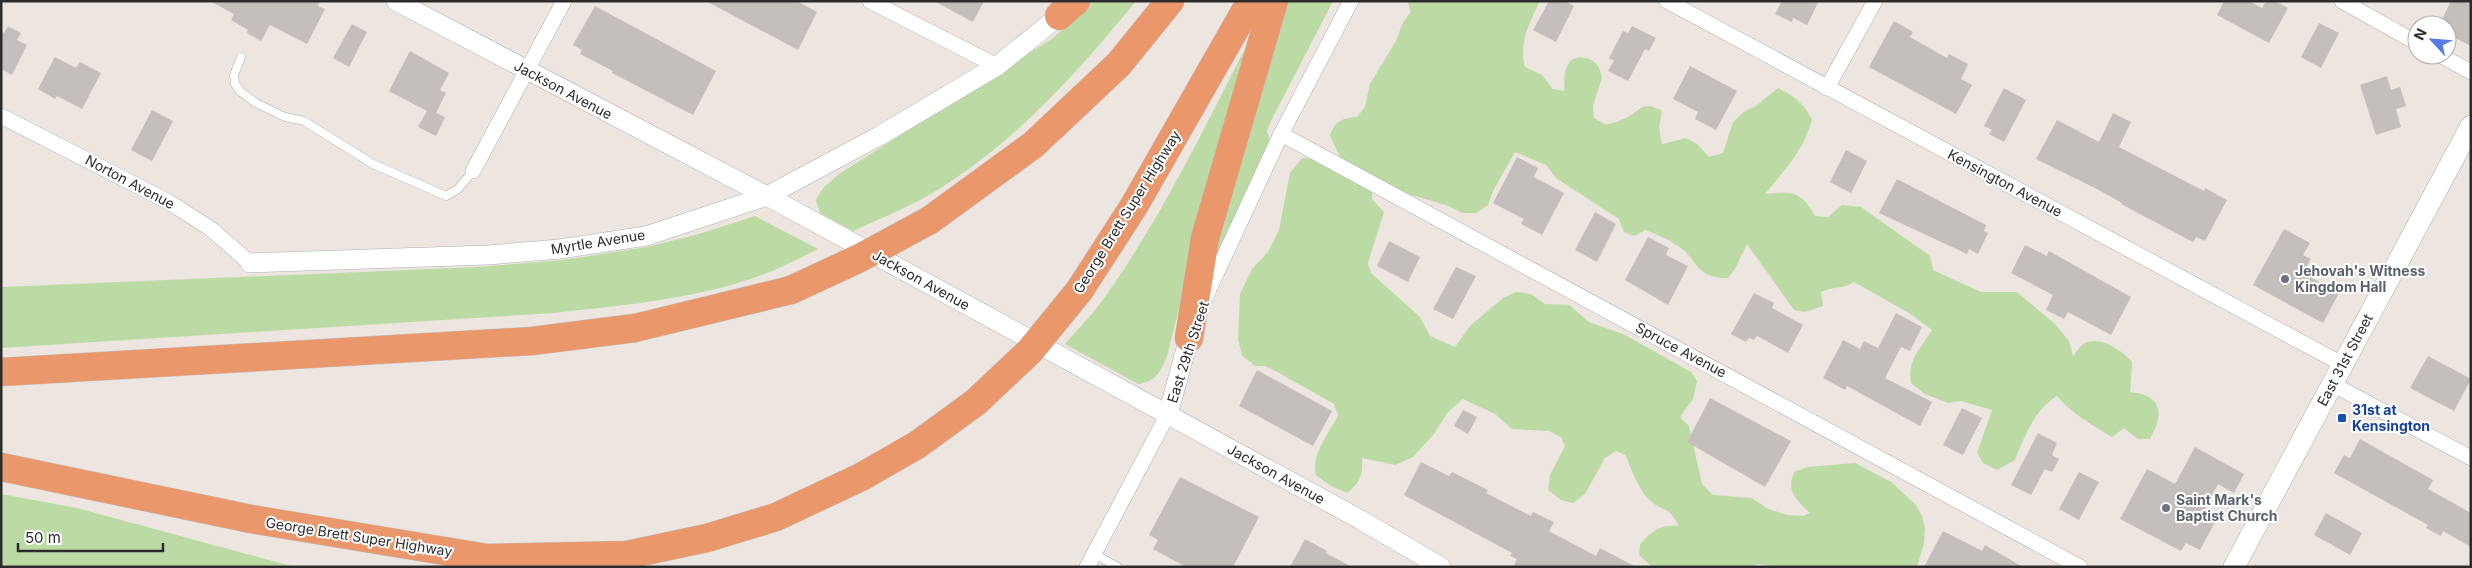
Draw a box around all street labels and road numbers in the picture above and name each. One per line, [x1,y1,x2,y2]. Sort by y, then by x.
street label: Jackson Avenue [511,57,615,123]
street label: George Brett Super Highway [1069,127,1184,296]
street label: Kensington Avenue [1945,145,2065,220]
street label: Norton Avenue [83,151,178,212]
street label: Myrtle Avenue [550,226,646,257]
street label: Jackson Avenue [870,246,973,313]
street label: East 29th Street [1163,298,1212,405]
street label: East 31st Street [2313,310,2376,409]
street label: Spruce Avenue [1633,318,1730,381]
street label: Jackson Avenue [1225,440,1328,507]
street label: George Brett Super Highway [265,513,454,560]

